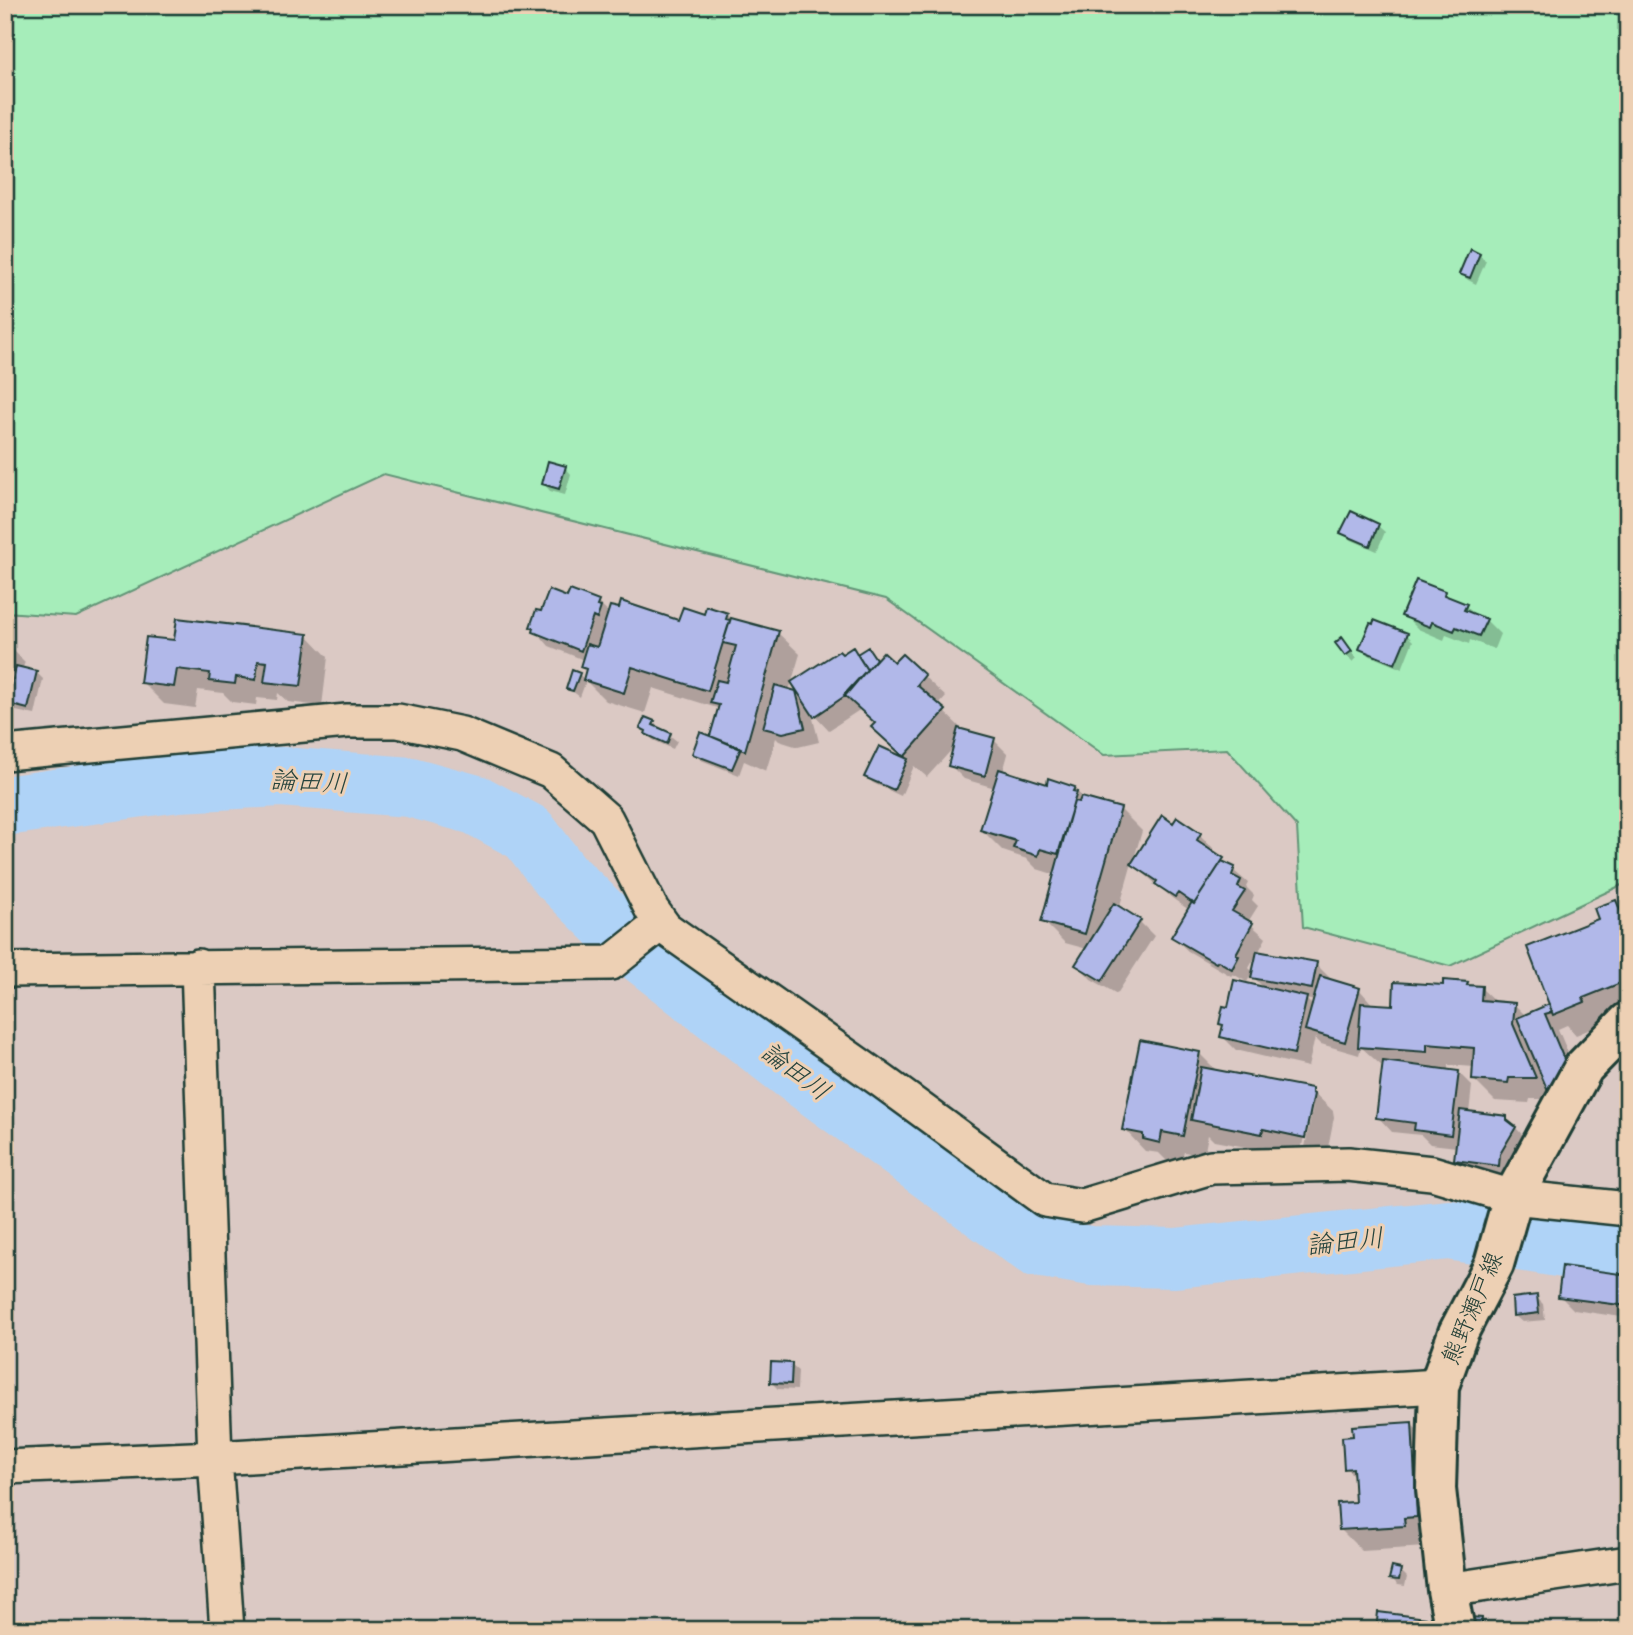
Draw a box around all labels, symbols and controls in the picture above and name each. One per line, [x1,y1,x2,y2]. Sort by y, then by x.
water label: 論田川 [269,758,349,801]
water label: 論田川 [754,1031,840,1109]
water label: 論田川 [1304,1216,1386,1263]
street label: 熊野瀬戸線 [1430,1245,1510,1369]

